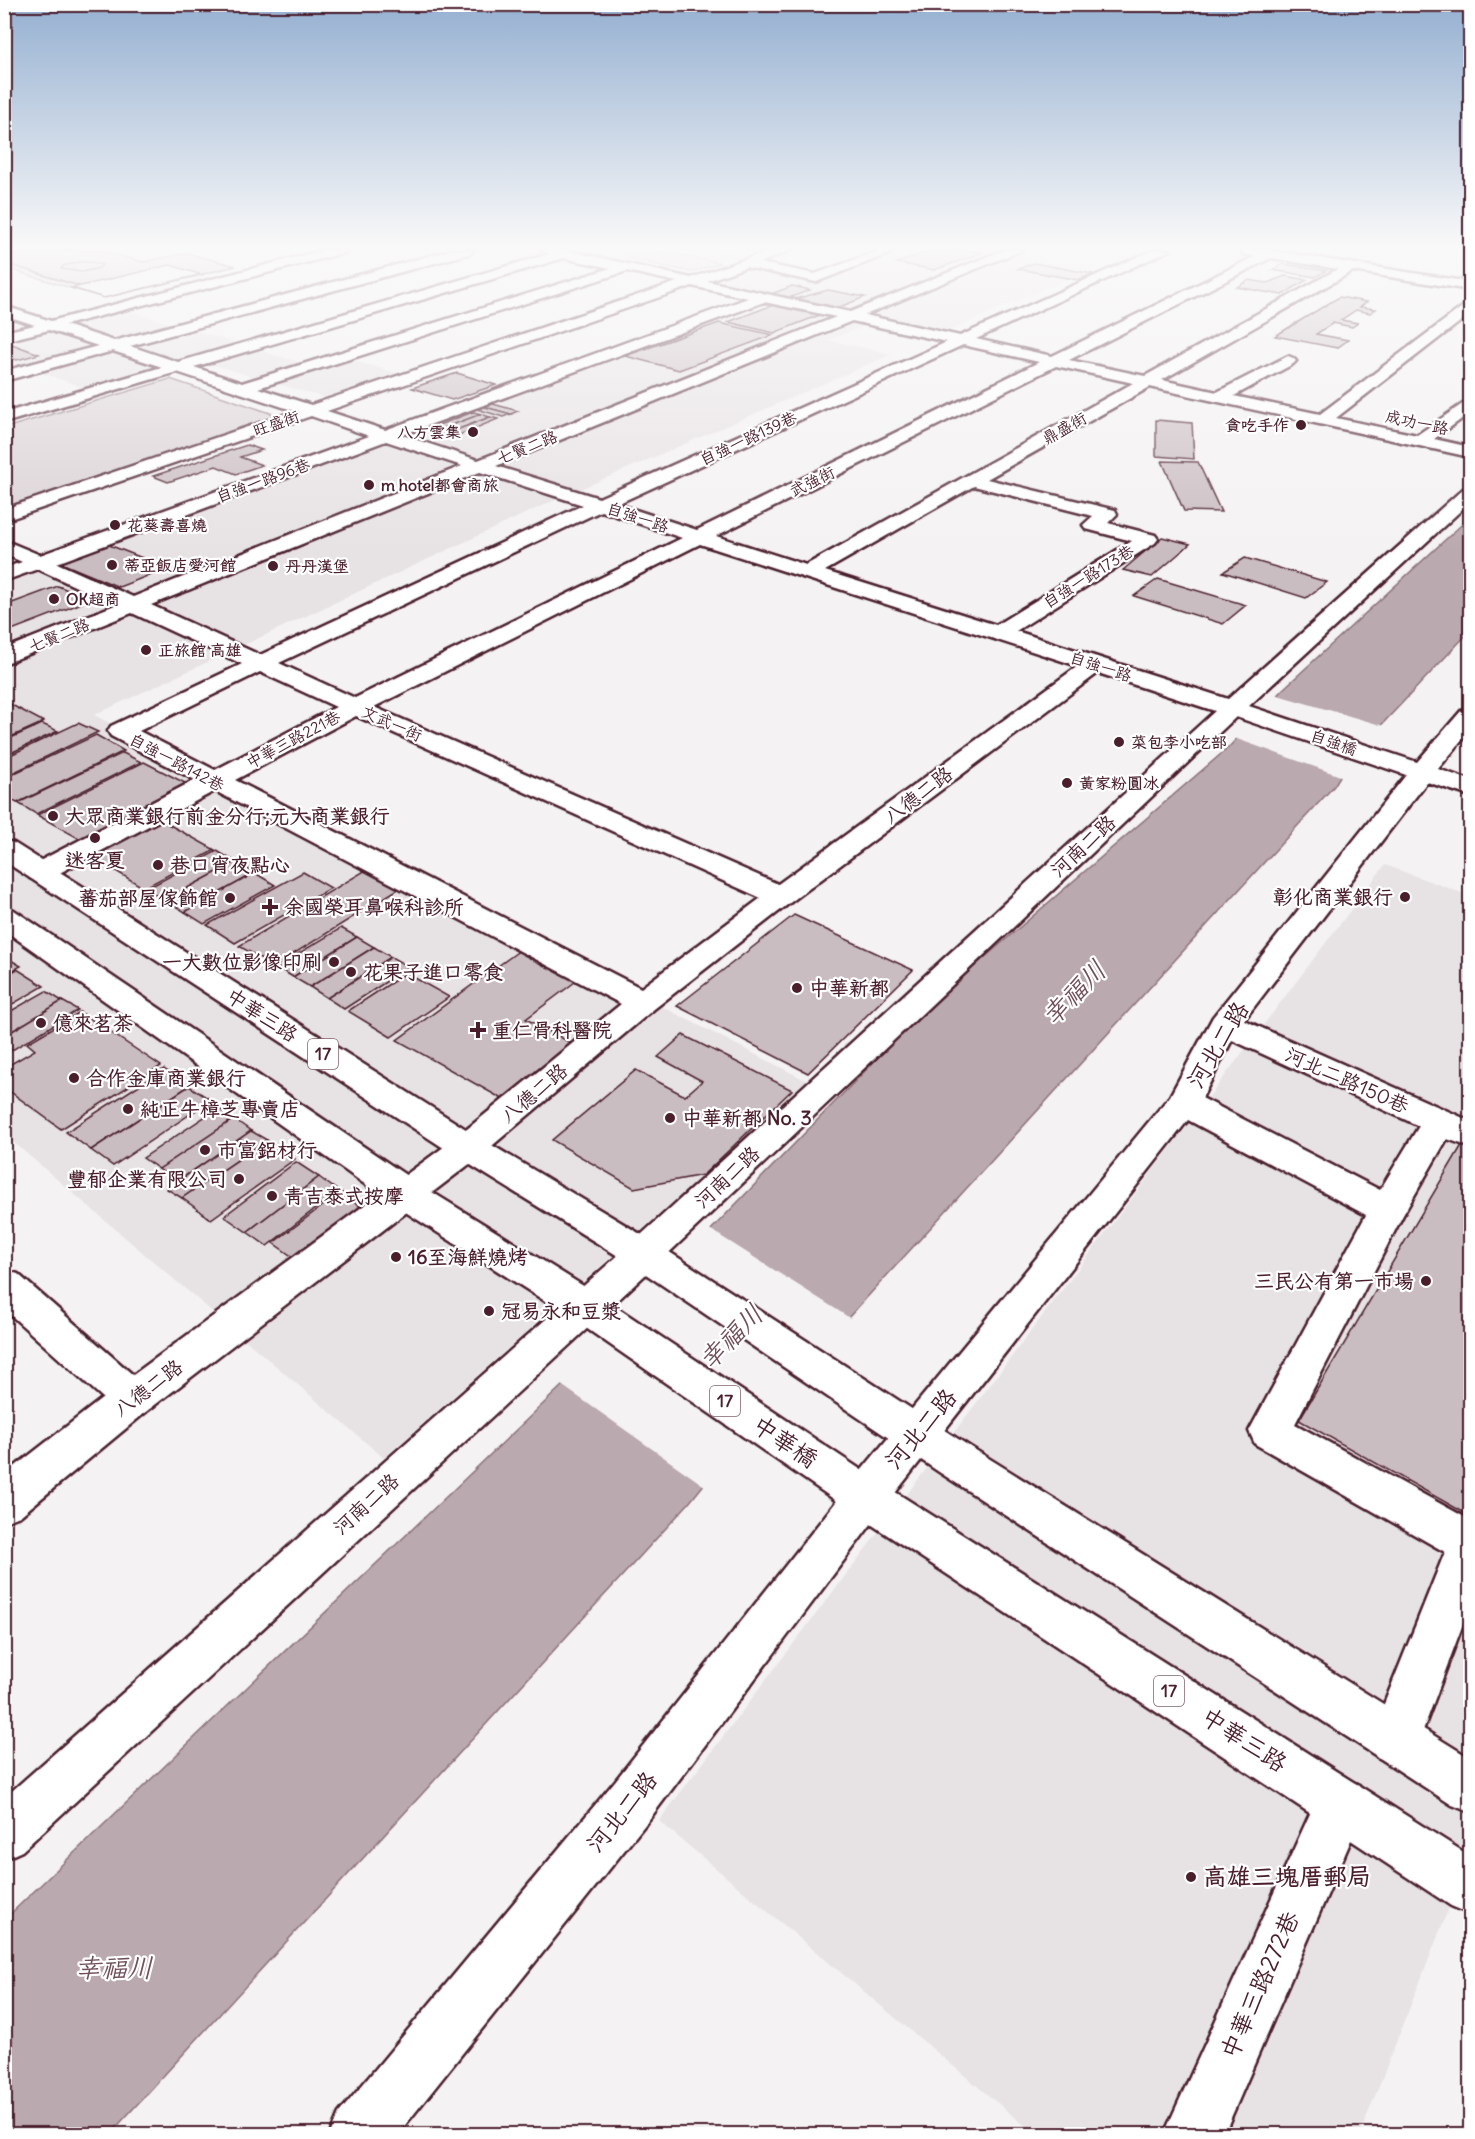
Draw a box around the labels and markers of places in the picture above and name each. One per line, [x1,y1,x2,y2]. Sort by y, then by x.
place label: 貪吃手作 [1225,415,1289,435]
marker: 貪吃手作 [1294,418,1308,432]
place label: 八方雲集 [397,422,461,442]
marker: 八方雲集 [466,425,480,439]
place label: m hotel都會商旅 [381,475,499,495]
marker: m hotel都會商旅 [362,478,376,492]
place label: 花葵壽喜燒 [127,515,207,535]
marker: 花葵壽喜燒 [108,518,122,532]
place label: 蒂亞飯店愛河館 [124,555,236,575]
place label: 丹丹漢堡 [285,556,349,576]
marker: 蒂亞飯店愛河館 [105,558,119,572]
marker: 丹丹漢堡 [266,559,280,573]
place label: OK超商 [66,589,120,609]
marker: OK超商 [47,592,61,606]
place label: 正旅館 高雄 [158,640,242,660]
marker: 正旅館 高雄 [139,643,153,657]
place label: 菜包李小吃部 [1131,732,1227,752]
marker: 菜包李小吃部 [1112,735,1126,749]
place label: 黃家粉圓冰 [1079,773,1159,793]
marker: 黃家粉圓冰 [1060,776,1074,790]
place label: 大眾商業銀行前金分行;元大商業銀行 [65,803,390,828]
marker: 大眾商業銀行前金分行;元大商業銀行 [46,809,60,823]
marker: 迷客夏 [88,831,102,845]
place label: 迷客夏 [65,847,125,872]
place label: 巷口宵夜點心 [170,852,290,877]
marker: 巷口宵夜點心 [151,858,165,872]
place label: 彰化商業銀行 [1273,884,1393,909]
place label: 蕃茄部屋傢飾館 [78,885,218,910]
marker: 彰化商業銀行 [1398,890,1412,904]
marker: 蕃茄部屋傢飾館 [223,891,237,905]
place label: 余國榮耳鼻喉科診所 [284,894,464,919]
marker: 余國榮耳鼻喉科診所 [261,898,279,916]
place label: 一大數位影像印刷 [162,949,322,974]
marker: 一大數位影像印刷 [327,955,341,969]
place label: 花果子進口零食 [363,959,503,984]
marker: 花果子進口零食 [344,965,358,979]
place label: 中華新都 [809,975,889,1000]
marker: 中華新都 [790,981,804,995]
place label: 億來茗茶 [53,1010,133,1035]
marker: 億來茗茶 [34,1016,48,1030]
place label: 重仁骨科醫院 [492,1017,612,1042]
marker: 重仁骨科醫院 [469,1021,487,1039]
place label: 合作金庫商業銀行 [86,1065,246,1090]
marker: 合作金庫商業銀行 [67,1071,81,1085]
place label: 純正牛樟芝專賣店 [140,1096,300,1121]
marker: 純正牛樟芝專賣店 [121,1102,135,1116]
place label: 中華新都 No. 3 [682,1105,812,1130]
marker: 中華新都 No. 3 [663,1111,677,1125]
place label: 市富鋁材行 [217,1137,317,1162]
marker: 市富鋁材行 [198,1143,212,1157]
place label: 豐郁企業有限公司 [67,1166,227,1191]
marker: 豐郁企業有限公司 [232,1172,246,1186]
place label: 青吉泰式按摩 [284,1183,404,1208]
marker: 青吉泰式按摩 [265,1189,279,1203]
place label: 16至海鮮燒烤 [408,1244,527,1269]
marker: 16至海鮮燒烤 [389,1250,403,1264]
place label: 三民公有第一市場 [1254,1268,1414,1293]
marker: 三民公有第一市場 [1419,1274,1433,1288]
place label: 冠易永和豆漿 [501,1298,621,1323]
marker: 冠易永和豆漿 [482,1304,496,1318]
place label: 高雄三塊厝郵局 [1203,1861,1371,1891]
marker: 高雄三塊厝郵局 [1184,1870,1198,1884]

